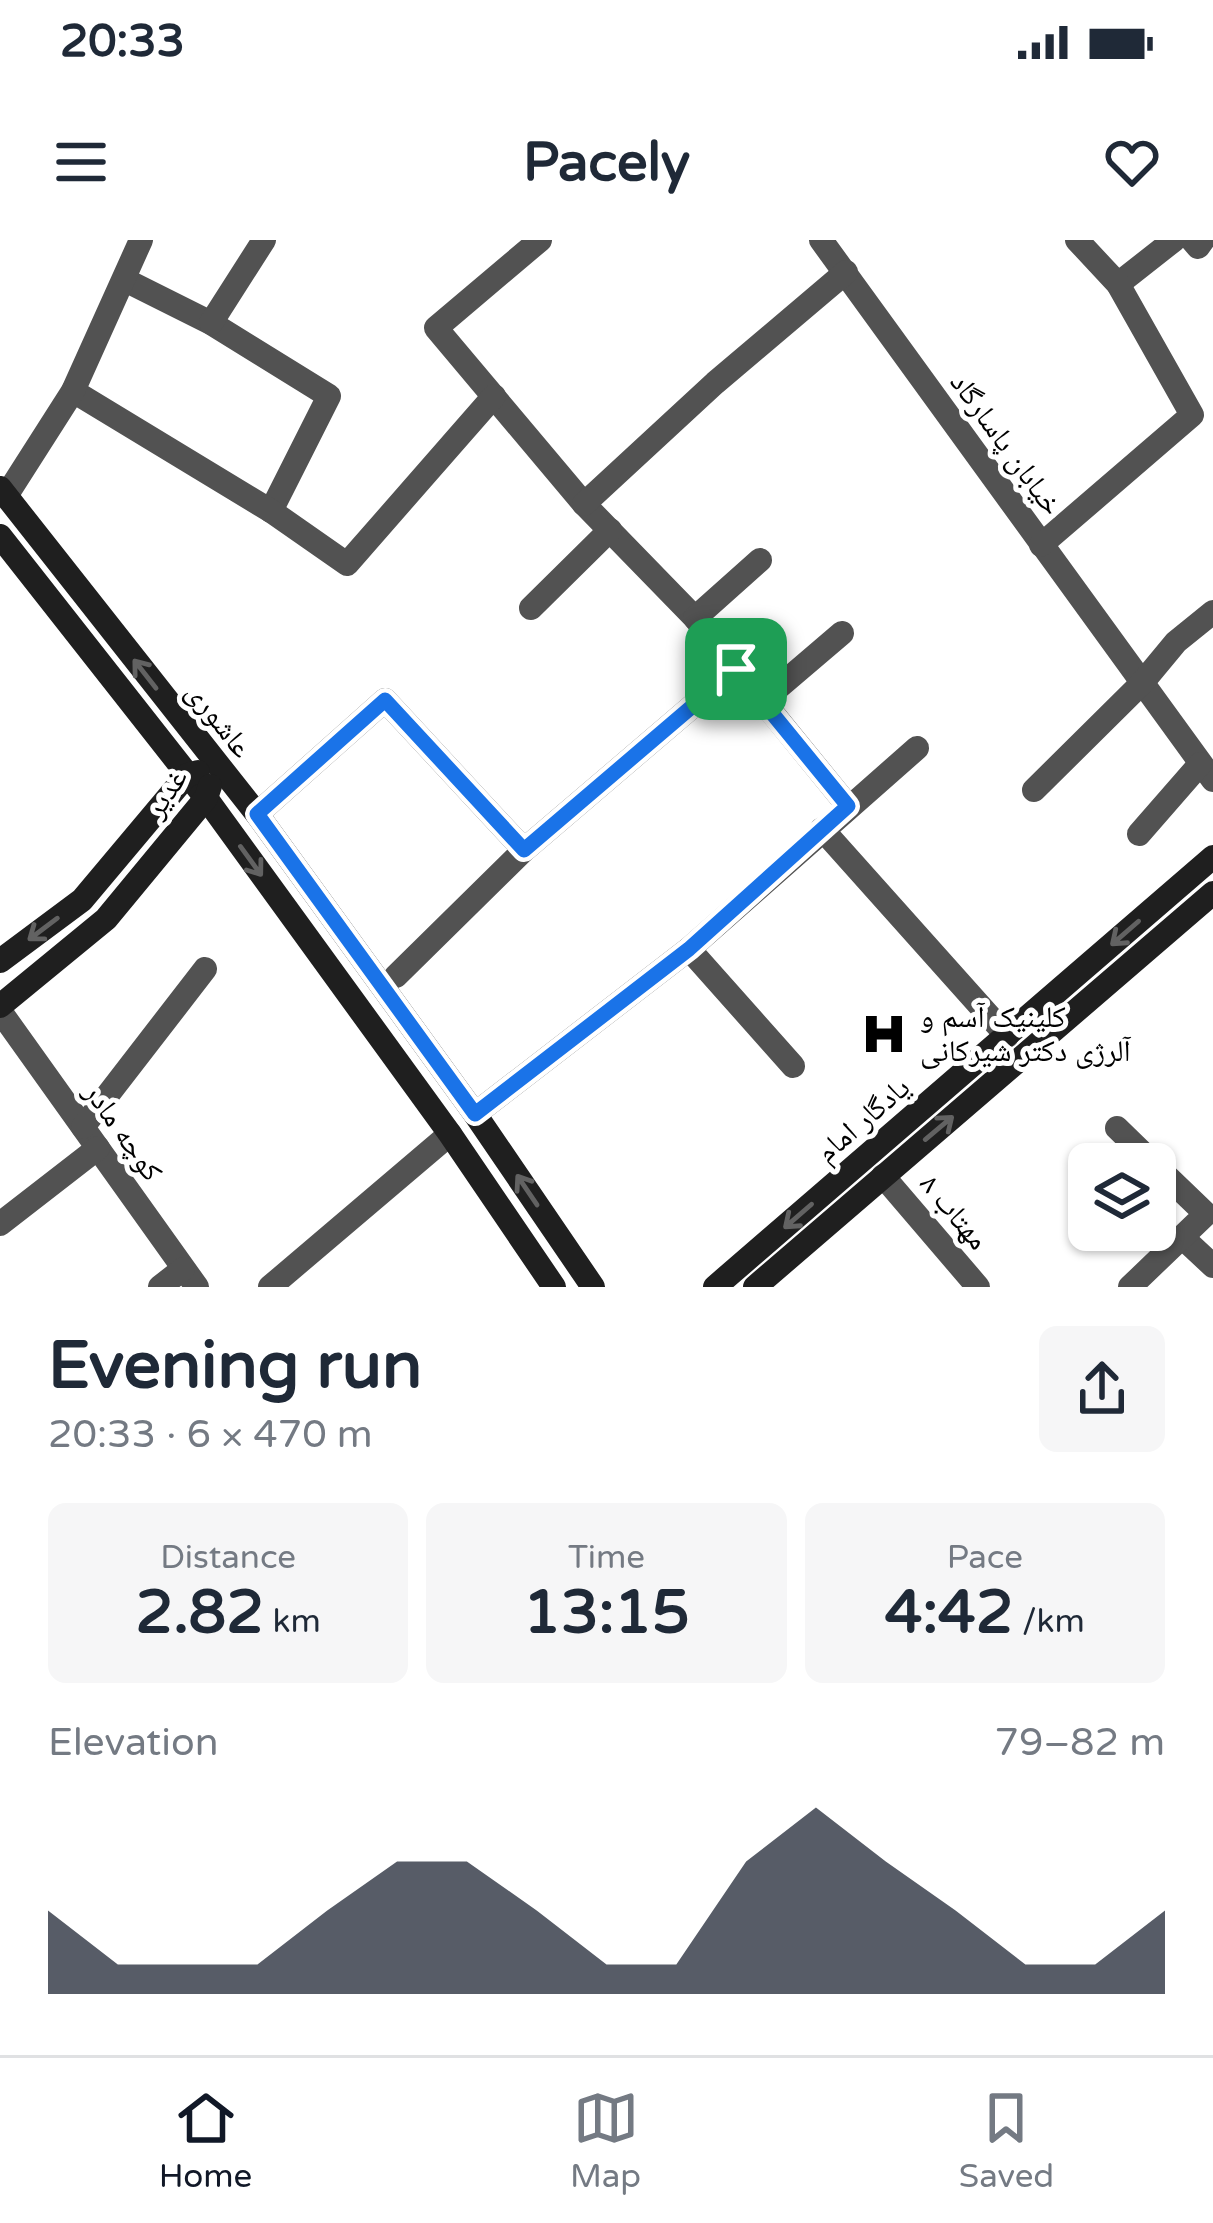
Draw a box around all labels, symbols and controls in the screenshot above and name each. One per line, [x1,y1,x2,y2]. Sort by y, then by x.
text: 20:33 [60,15,185,69]
icon: menu [48,129,114,195]
icon: heart [1099,129,1165,195]
text: Pacely [523,130,690,195]
street label: خیابان پاسارگاد [942,365,1070,523]
pin [685,618,787,720]
icon: arrive [703,636,769,702]
one-way arrow [132,659,159,691]
street label: عاشوری [178,674,260,766]
street label: غدیر [136,761,196,826]
one-way arrow [238,844,264,877]
one-way arrow [27,916,60,941]
one-way arrow [1110,919,1141,947]
place label: کلینیک آسم و آلرژی دکتر شیرکانی [920,999,1132,1070]
hospital icon: کلینیک آسم و آلرژی دکتر شیرکانی [859,1009,909,1059]
street label: یادگار امام [808,1069,918,1171]
street label: کوچه مادر [75,1075,170,1189]
one-way arrow [923,1115,954,1143]
map controls [1068,1143,1176,1251]
button: layers [1068,1143,1176,1251]
street label: مهتاب ۸ [912,1166,996,1258]
one-way arrow [515,1174,540,1208]
one-way arrow [783,1201,814,1229]
text: Evening run [48,1326,422,1406]
button: share [1039,1326,1165,1452]
text: 20:33 · 6 × 470 m [48,1411,373,1458]
text: Distance [160,1538,296,1577]
text: Time [568,1538,645,1577]
text: Pace [947,1538,1023,1577]
text: 2.82 [136,1577,264,1649]
text: 13:15 [523,1577,690,1649]
text: 4:42 [885,1577,1013,1649]
text: km [264,1602,321,1641]
text: /km [1013,1602,1085,1641]
text: Elevation [48,1719,218,1766]
text: 79–82 m [994,1719,1165,1766]
tab: Home [159,2085,252,2196]
tab: Map [570,2085,641,2196]
tab: Saved [959,2085,1054,2196]

